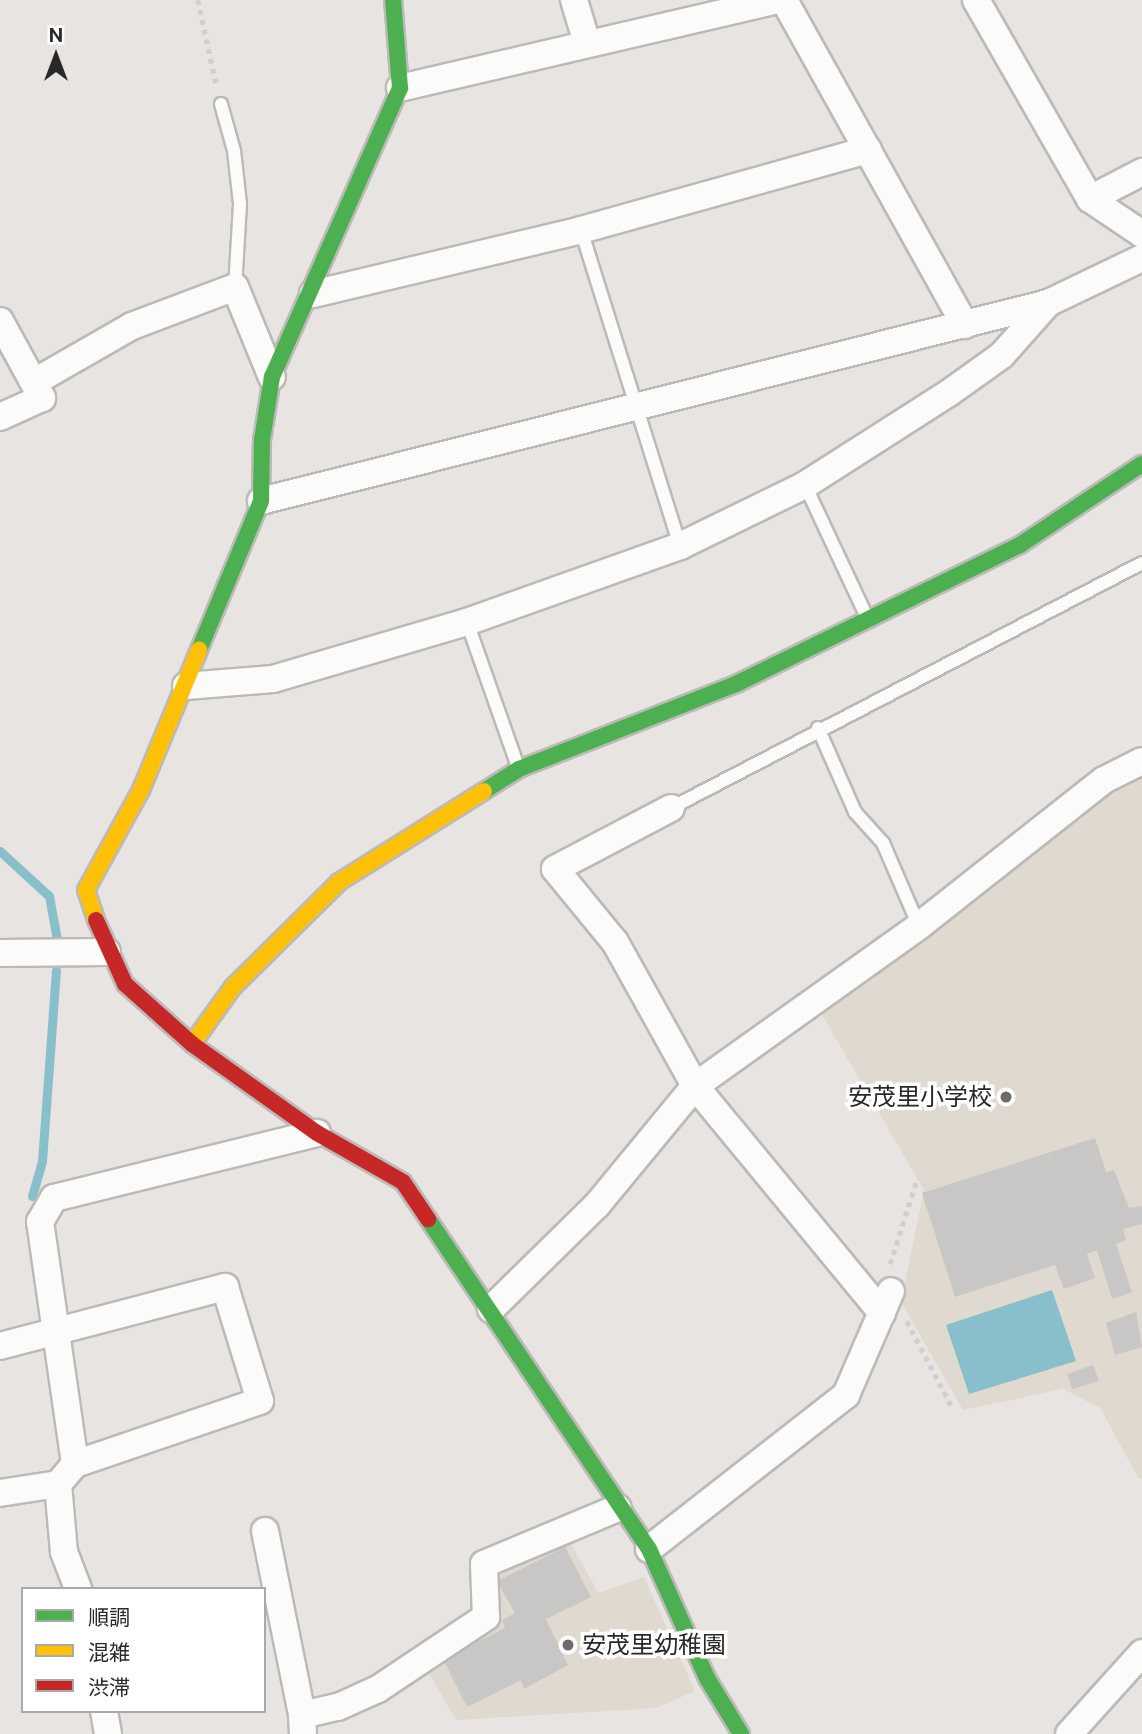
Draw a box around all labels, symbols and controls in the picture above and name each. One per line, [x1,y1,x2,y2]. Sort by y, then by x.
north arrow [21,21,91,91]
text: N [49,24,63,46]
place label: 安茂里小学校 [848,1083,992,1111]
marker: 安茂里小学校 [998,1089,1014,1105]
legend [21,1587,266,1713]
text: 順調 [88,1605,130,1630]
place label: 安茂里幼稚園 [582,1631,726,1659]
marker: 安茂里幼稚園 [560,1637,576,1653]
text: 混雑 [88,1640,130,1665]
text: 渋滞 [88,1675,130,1700]

